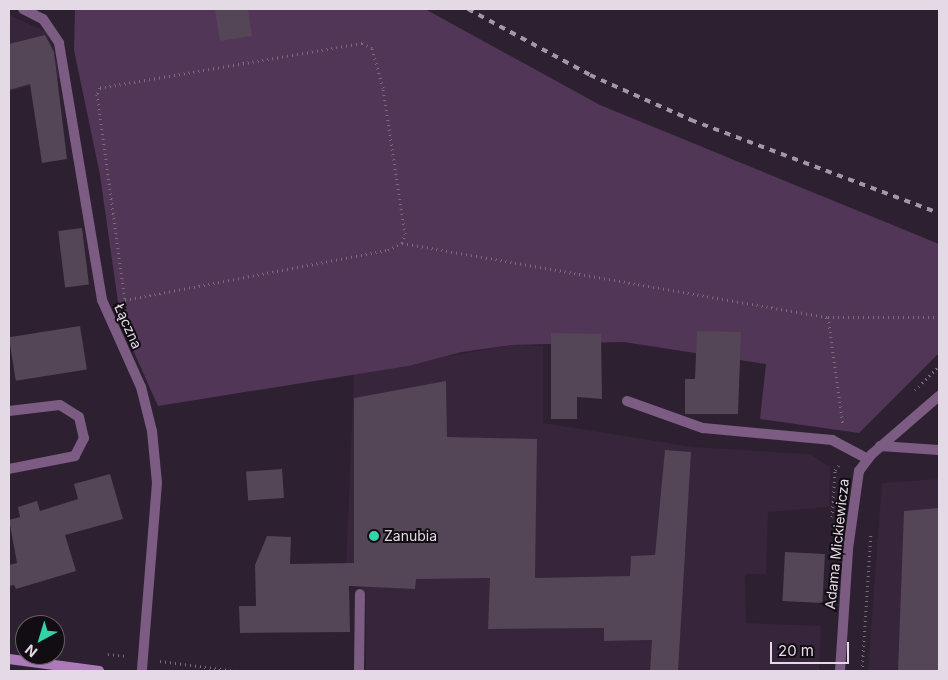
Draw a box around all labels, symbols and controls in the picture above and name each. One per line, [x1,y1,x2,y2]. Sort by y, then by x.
street label: Łączna [111,301,145,351]
street label: Adama Mickiewicza [822,478,852,610]
place label: Zanubia [384,528,437,544]
marker: Zanubia [368,530,380,542]
north arrow [15,615,65,665]
scale bar [773,632,852,664]
text: N [21,641,40,661]
text: 20 m [778,641,814,660]

